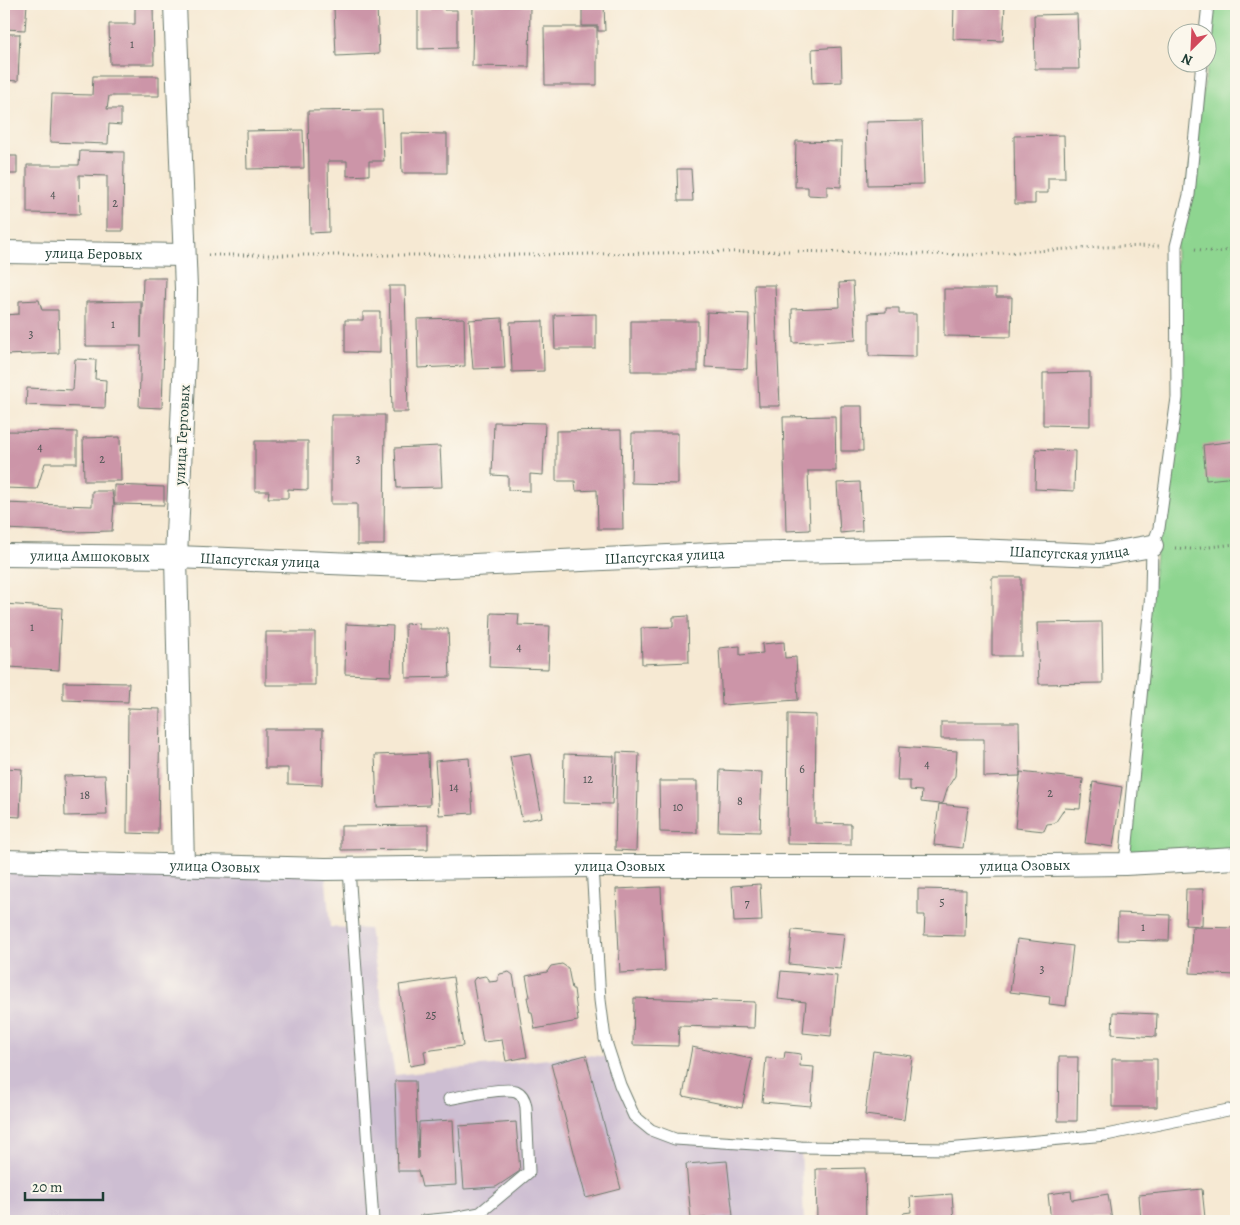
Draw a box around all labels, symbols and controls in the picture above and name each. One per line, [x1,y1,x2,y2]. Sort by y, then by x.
north arrow [1168,22,1218,72]
house number: 1 [130,36,134,52]
text: N [1178,49,1195,70]
house number: 4 [50,186,56,202]
house number: 2 [112,195,118,211]
street label: улица Беровых [44,243,143,264]
house number: 1 [111,316,115,332]
house number: 3 [29,326,34,342]
street label: улица Герговых [169,384,195,487]
house number: 4 [37,439,43,455]
house number: 2 [99,451,105,467]
house number: 3 [356,451,361,467]
street label: Шапсугская улица [1009,540,1131,565]
street label: Шапсугская улица [604,543,725,569]
street label: улица Амшоковых [29,545,150,567]
street label: Шапсугская улица [199,548,320,573]
house number: 1 [30,619,34,635]
house number: 4 [516,639,522,655]
house number: 4 [924,756,930,772]
house number: 6 [799,761,805,777]
house number: 12 [583,771,593,787]
house number: 14 [449,779,459,795]
house number: 2 [1047,785,1053,801]
house number: 18 [80,787,90,803]
house number: 8 [737,793,743,809]
house number: 10 [673,799,683,815]
street label: улица Озовых [169,855,261,877]
street label: улица Озовых [979,855,1071,876]
street label: улица Озовых [574,856,666,876]
house number: 5 [939,894,945,910]
house number: 7 [744,895,750,911]
house number: 1 [1141,919,1145,935]
house number: 3 [1040,961,1045,977]
house number: 25 [426,1007,436,1023]
scale bar [25,1170,102,1202]
text: 20 m [32,1177,63,1197]

